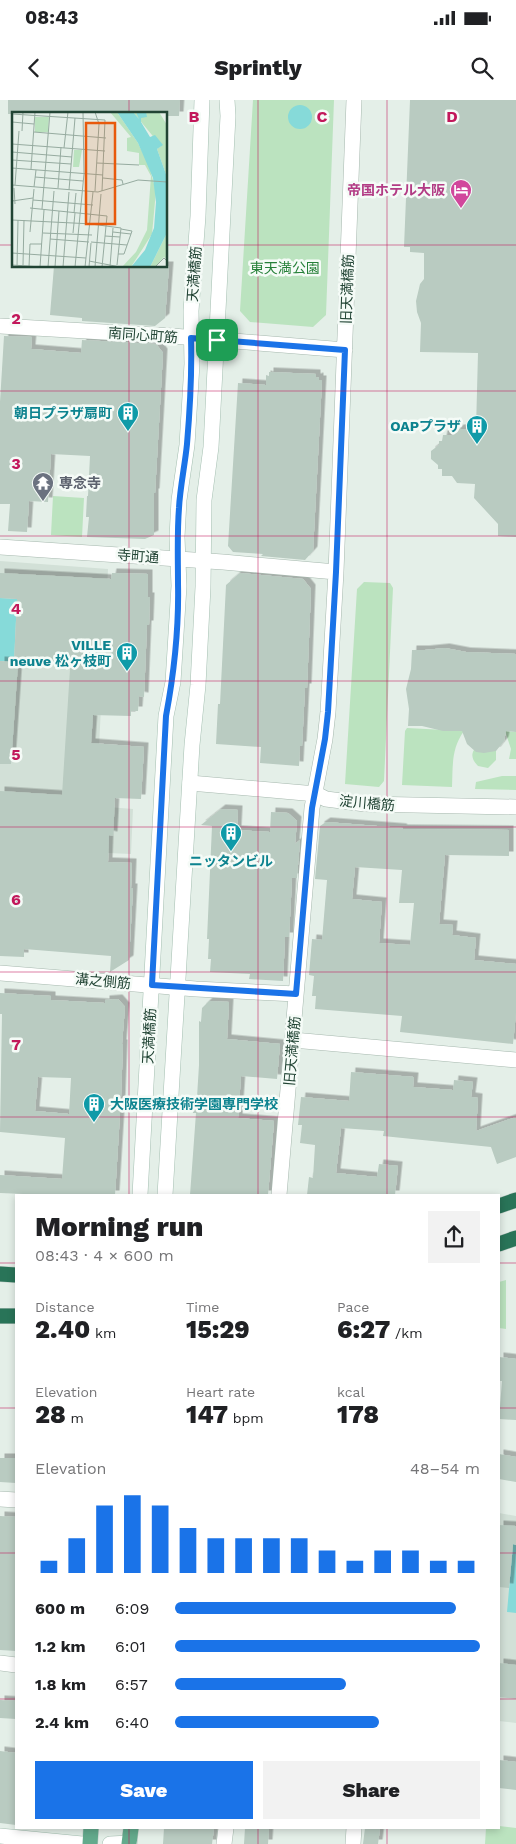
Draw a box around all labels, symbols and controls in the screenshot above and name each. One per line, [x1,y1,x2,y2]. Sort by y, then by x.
text: 08:43 [25,6,78,29]
icon: back [20,54,48,82]
icon: search [468,54,496,82]
text: Sprintly [214,55,302,80]
text: B [189,107,200,126]
text: C [317,107,328,126]
text: D [446,107,458,126]
inset map [12,112,168,268]
hotel icon: 帝国ホテル大阪 [449,178,473,209]
place label: 帝国ホテル大阪 [347,182,445,198]
street label: 天満橋筋 [184,246,204,302]
street label: 旧天満橋筋 [338,254,356,324]
park label: 東天満公園 [250,260,320,276]
text: 2 [11,309,21,328]
pin [196,319,238,361]
street label: 南同心町筋 [108,325,178,345]
icon: arrive [203,326,231,354]
building icon: 朝日プラザ扇町 [116,401,140,432]
place label: 朝日プラザ扇町 [14,405,112,421]
building icon: OAPプラザ [465,414,489,445]
place label: OAPプラザ [390,418,461,434]
text: 3 [11,454,21,473]
temple icon: 専念寺 [31,471,55,502]
place label: 専念寺 [59,475,101,491]
street label: 寺町通 [116,547,160,565]
text: 4 [11,599,21,618]
place label: VILLE neuve 松ヶ枝町 [10,637,111,669]
building icon: VILLE neuve 松ヶ枝町 [115,641,139,672]
text: 5 [11,745,21,764]
street label: 淀川橋筋 [338,793,396,813]
building icon: ニッタンビル [219,821,243,852]
place label: ニッタンビル [189,853,273,869]
text: 6 [11,890,21,909]
street label: 溝之側筋 [74,971,132,991]
street label: 天満橋筋 [140,1008,158,1064]
street label: 旧天満橋筋 [281,1015,303,1087]
text: 7 [11,1035,21,1054]
building icon: 大阪医療技術学園専門学校 [82,1092,106,1123]
place label: 大阪医療技術学園専門学校 [110,1096,278,1112]
text: Morning run [35,1210,203,1243]
button: share [428,1211,480,1263]
text: 08:43 · 4 × 600 m [35,1246,174,1265]
text: Distance [35,1299,95,1315]
text: Time [186,1299,219,1315]
text: Pace [337,1299,369,1315]
text: 2.40 [35,1315,90,1344]
text: 15:29 [186,1315,250,1344]
text: 6:27 [337,1315,390,1344]
text: km [90,1325,116,1341]
text: /km [390,1325,422,1341]
text: Elevation [35,1384,98,1400]
text: Heart rate [186,1384,255,1400]
text: kcal [337,1384,365,1400]
text: 28 [35,1400,66,1429]
text: 147 [186,1400,228,1429]
text: 178 [337,1400,379,1429]
text: m [66,1410,84,1426]
text: bpm [228,1410,264,1426]
text: Elevation [35,1459,106,1478]
text: 48–54 m [410,1459,480,1478]
text: 600 m [35,1599,85,1618]
text: 6:09 [115,1599,149,1618]
text: 1.2 km [35,1637,86,1656]
text: 6:01 [115,1637,146,1656]
text: 1.8 km [35,1675,86,1694]
text: 6:57 [115,1675,148,1694]
text: 2.4 km [35,1713,89,1732]
text: 6:40 [115,1713,149,1732]
button: Save [35,1761,253,1819]
button: Share [263,1761,480,1819]

